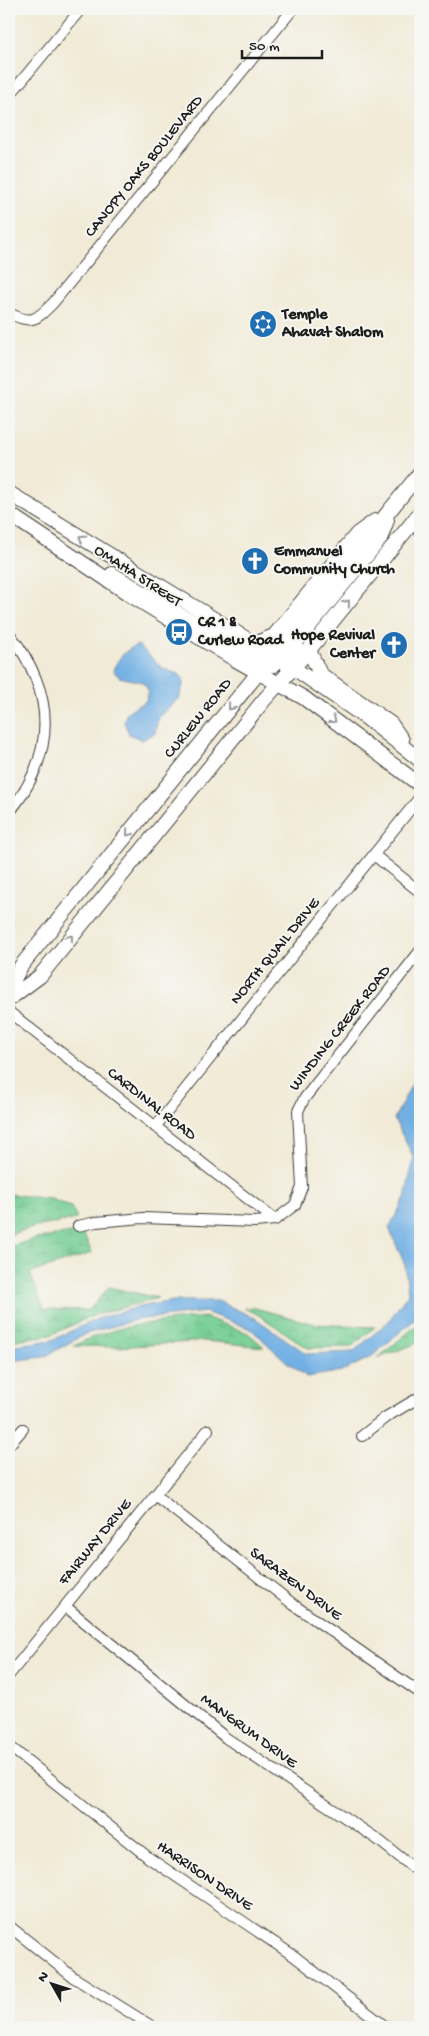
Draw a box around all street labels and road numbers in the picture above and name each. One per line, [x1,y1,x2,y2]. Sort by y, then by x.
street label: CANOPY OAKS BOULEVARD [82,92,209,242]
street label: OMAHA STREET [90,542,185,613]
street label: CURLEW ROAD [161,675,237,763]
street label: NORTH QUAIL DRIVE [227,894,326,1009]
street label: WINDING CREEK ROAD [286,962,396,1096]
street label: CARDINAL ROAD [103,1064,200,1146]
street label: FAIRWAY DRIVE [55,1495,137,1591]
street label: SARAZEN DRIVE [245,1544,346,1627]
street label: MANGRUM DRIVE [196,1690,301,1774]
street label: HARRISON DRIVE [152,1838,257,1917]

